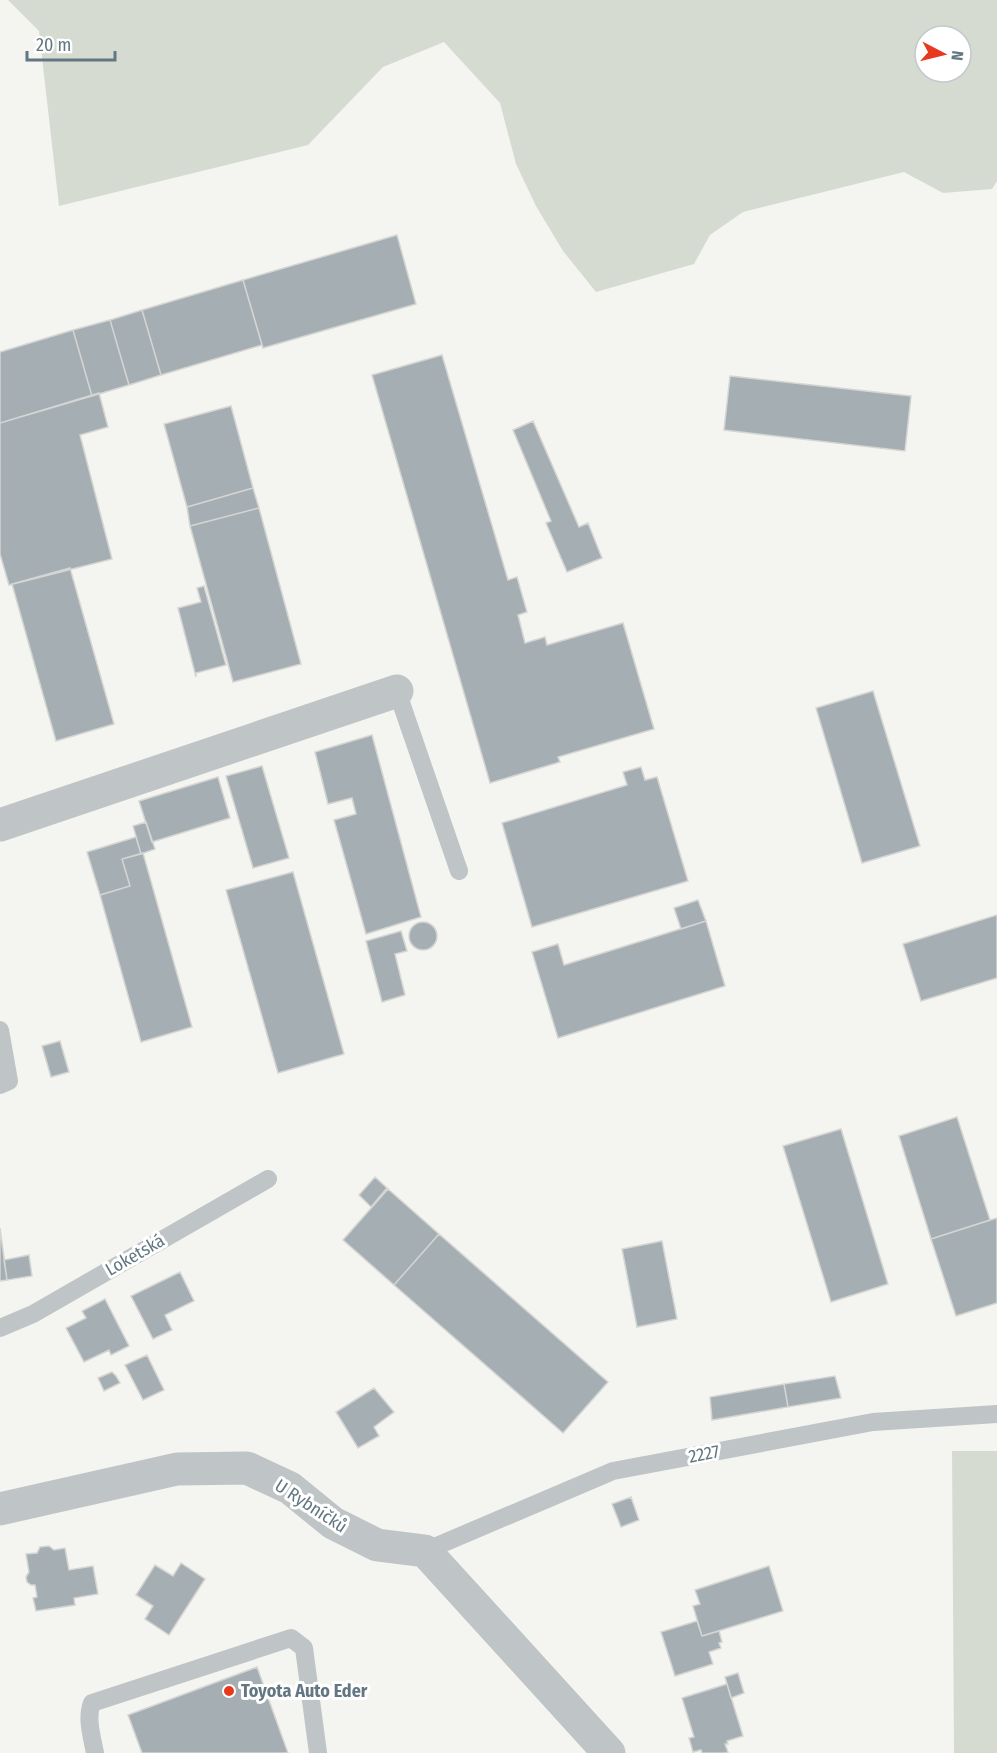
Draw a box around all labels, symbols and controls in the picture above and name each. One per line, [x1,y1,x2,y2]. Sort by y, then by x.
scale bar [27,24,116,62]
north arrow [913,24,973,84]
text: 20 m [36,34,71,56]
text: N [947,50,967,62]
street label: Loketská [101,1229,169,1281]
street label: 2227 [687,1440,721,1468]
street label: U Rybníčků [271,1475,351,1537]
place label: Toyota Auto Eder [241,1680,368,1702]
marker: Toyota Auto Eder [222,1684,236,1698]

